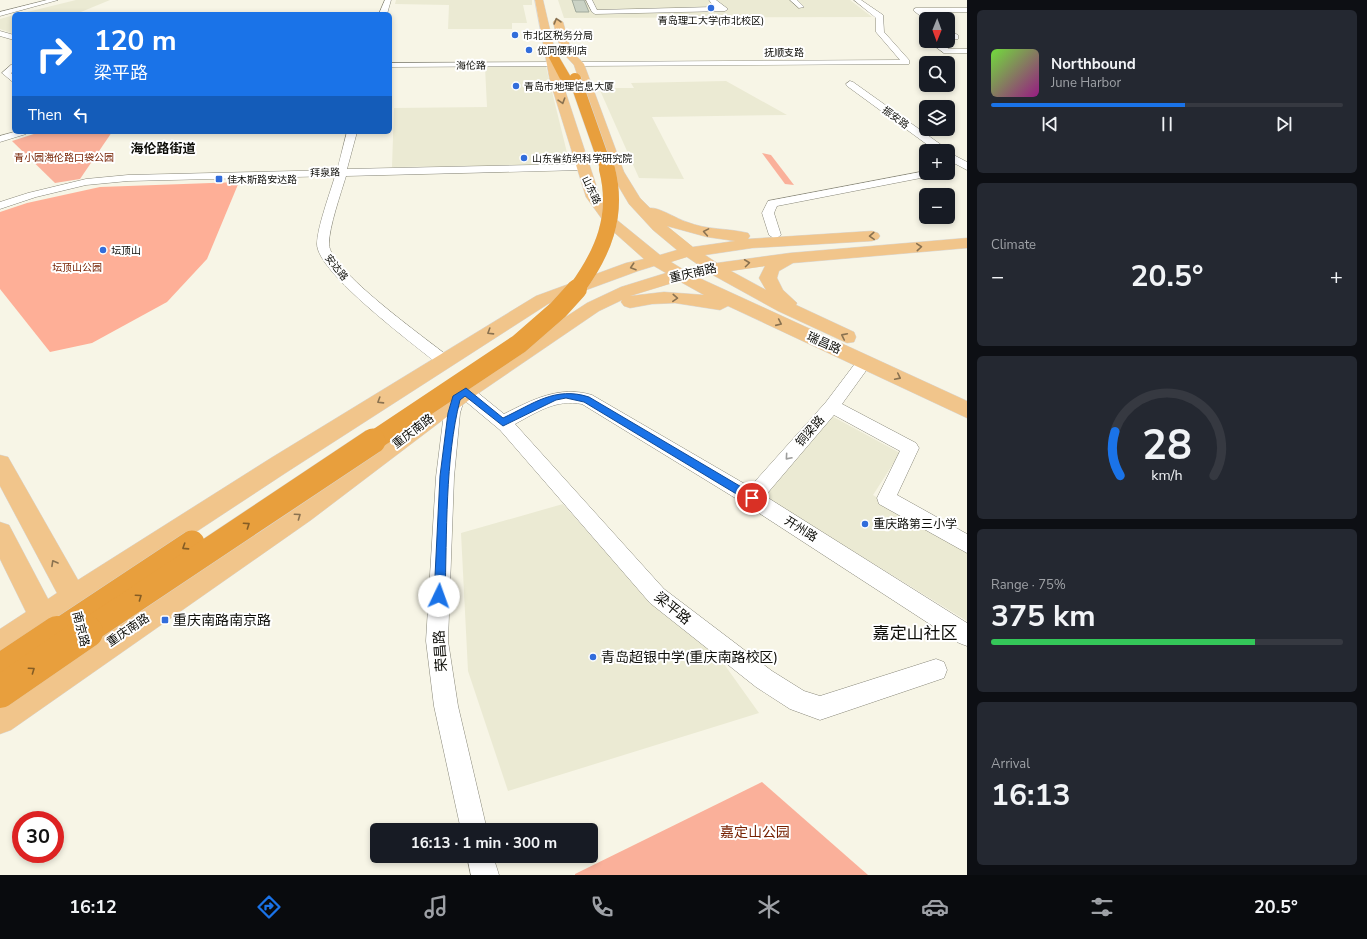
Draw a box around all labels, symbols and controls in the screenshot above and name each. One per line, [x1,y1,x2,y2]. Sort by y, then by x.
marker: 青岛理工大学(市北校区) [706,3,716,13]
north arrow [919,12,955,48]
map controls [919,12,955,224]
place label: 青岛理工大学(市北校区) [658,14,764,28]
one-way arrow [553,17,562,24]
text: 120 m [94,22,177,60]
icon: right [28,28,80,80]
place label: 市北区税务分局 [523,29,593,43]
marker: 市北区税务分局 [510,30,520,40]
place label: 优同便利店 [537,44,587,58]
marker: 优同便利店 [524,45,534,55]
street label: 抚顺支路 [764,46,804,60]
text: Northbound [1051,54,1136,74]
button: search [919,56,955,92]
street label: 海伦路 [456,59,486,73]
text: 梁平路 [94,61,148,85]
text: June Harbor [1051,74,1121,92]
place label: 青岛市地理信息大厦 [524,80,614,94]
marker: 青岛市地理信息大厦 [511,81,521,91]
one-way arrow [557,98,566,105]
button: layers [919,100,955,136]
street label: 振安路 [879,103,912,132]
icon: left [70,104,92,126]
text: Then [28,105,62,125]
icon: previous [1039,113,1061,135]
icon: pause [1156,113,1178,135]
icon: next [1273,113,1295,135]
district label: 海伦路街道 [130,140,196,158]
button: + [919,144,955,180]
park label: 青小园海伦路口袋公园 [14,151,114,165]
place label: 山东省纺织科学研究院 [532,152,632,166]
marker: 山东省纺织科学研究院 [519,153,529,163]
street label: 拜泉路 [310,165,340,181]
place label: 佳木斯路安达路 [227,173,297,187]
marker: 佳木斯路安达路 [214,174,224,184]
street label: 山东路 [578,174,604,207]
button: − [919,188,955,224]
one-way arrow [703,228,709,237]
one-way arrow [869,232,875,241]
text: Climate [991,236,1036,254]
one-way arrow [916,243,922,252]
place label: 坛顶山 [111,244,141,258]
marker: 坛顶山 [98,245,108,255]
street label: 安达路 [321,251,351,284]
text: 20.5° [1131,256,1203,297]
one-way arrow [744,259,750,268]
street label: 重庆南路 [668,260,718,286]
park label: 坛顶山公园 [52,261,102,275]
one-way arrow [630,262,637,271]
text: − [991,262,1004,292]
text: + [1330,262,1343,292]
one-way arrow [672,293,678,302]
one-way arrow [775,318,783,326]
one-way arrow [487,327,494,335]
street label: 瑞昌路 [804,328,844,358]
one-way arrow [840,333,848,341]
one-way arrow [893,372,901,380]
one-way arrow [377,396,384,404]
street label: 重庆南路 [389,410,437,452]
street label: 铜梁路 [792,412,828,450]
text: 28 [1142,416,1192,473]
one-way arrow [785,452,792,460]
text: km/h [1151,465,1183,484]
pin [735,481,769,515]
icon: arrive [741,487,763,509]
street label: 开州路 [781,513,821,545]
one-way arrow [293,514,300,521]
place label: 重庆路第三小学 [873,516,957,532]
marker: 重庆路第三小学 [860,519,870,529]
one-way arrow [243,522,250,529]
one-way arrow [182,543,189,550]
one-way arrow [52,560,59,567]
position arrow [418,575,460,617]
text: Range · 75% [991,576,1066,594]
street label: 梁平路 [650,588,695,629]
one-way arrow [135,594,142,602]
text: 375 km [991,596,1096,637]
street label: 南京路 [69,610,93,648]
street label: 重庆南路 [104,610,152,650]
place label: 重庆南路南京路 [173,611,271,630]
marker: 重庆南路南京路 [160,615,170,625]
district label: 嘉定山社区 [873,622,958,645]
street label: 荣昌路 [430,629,451,673]
place label: 青岛超银中学(重庆南路校区) [601,648,778,667]
marker: 青岛超银中学(重庆南路校区) [588,652,598,662]
one-way arrow [28,667,35,675]
text: Arrival [991,755,1030,773]
text: 16:13 [991,775,1070,816]
speed limit sign: 30 [12,811,64,863]
park label: 嘉定山公园 [720,823,790,842]
text: 16:13 · 1 min · 300 m [411,833,557,853]
icon: directions [255,893,283,921]
icon: music [422,893,450,921]
icon: phone [588,893,616,921]
icon: climate [755,893,783,921]
icon: car [921,893,949,921]
icon: filters [1088,893,1116,921]
text: 16:12 [69,895,117,919]
text: 20.5° [1254,895,1298,919]

